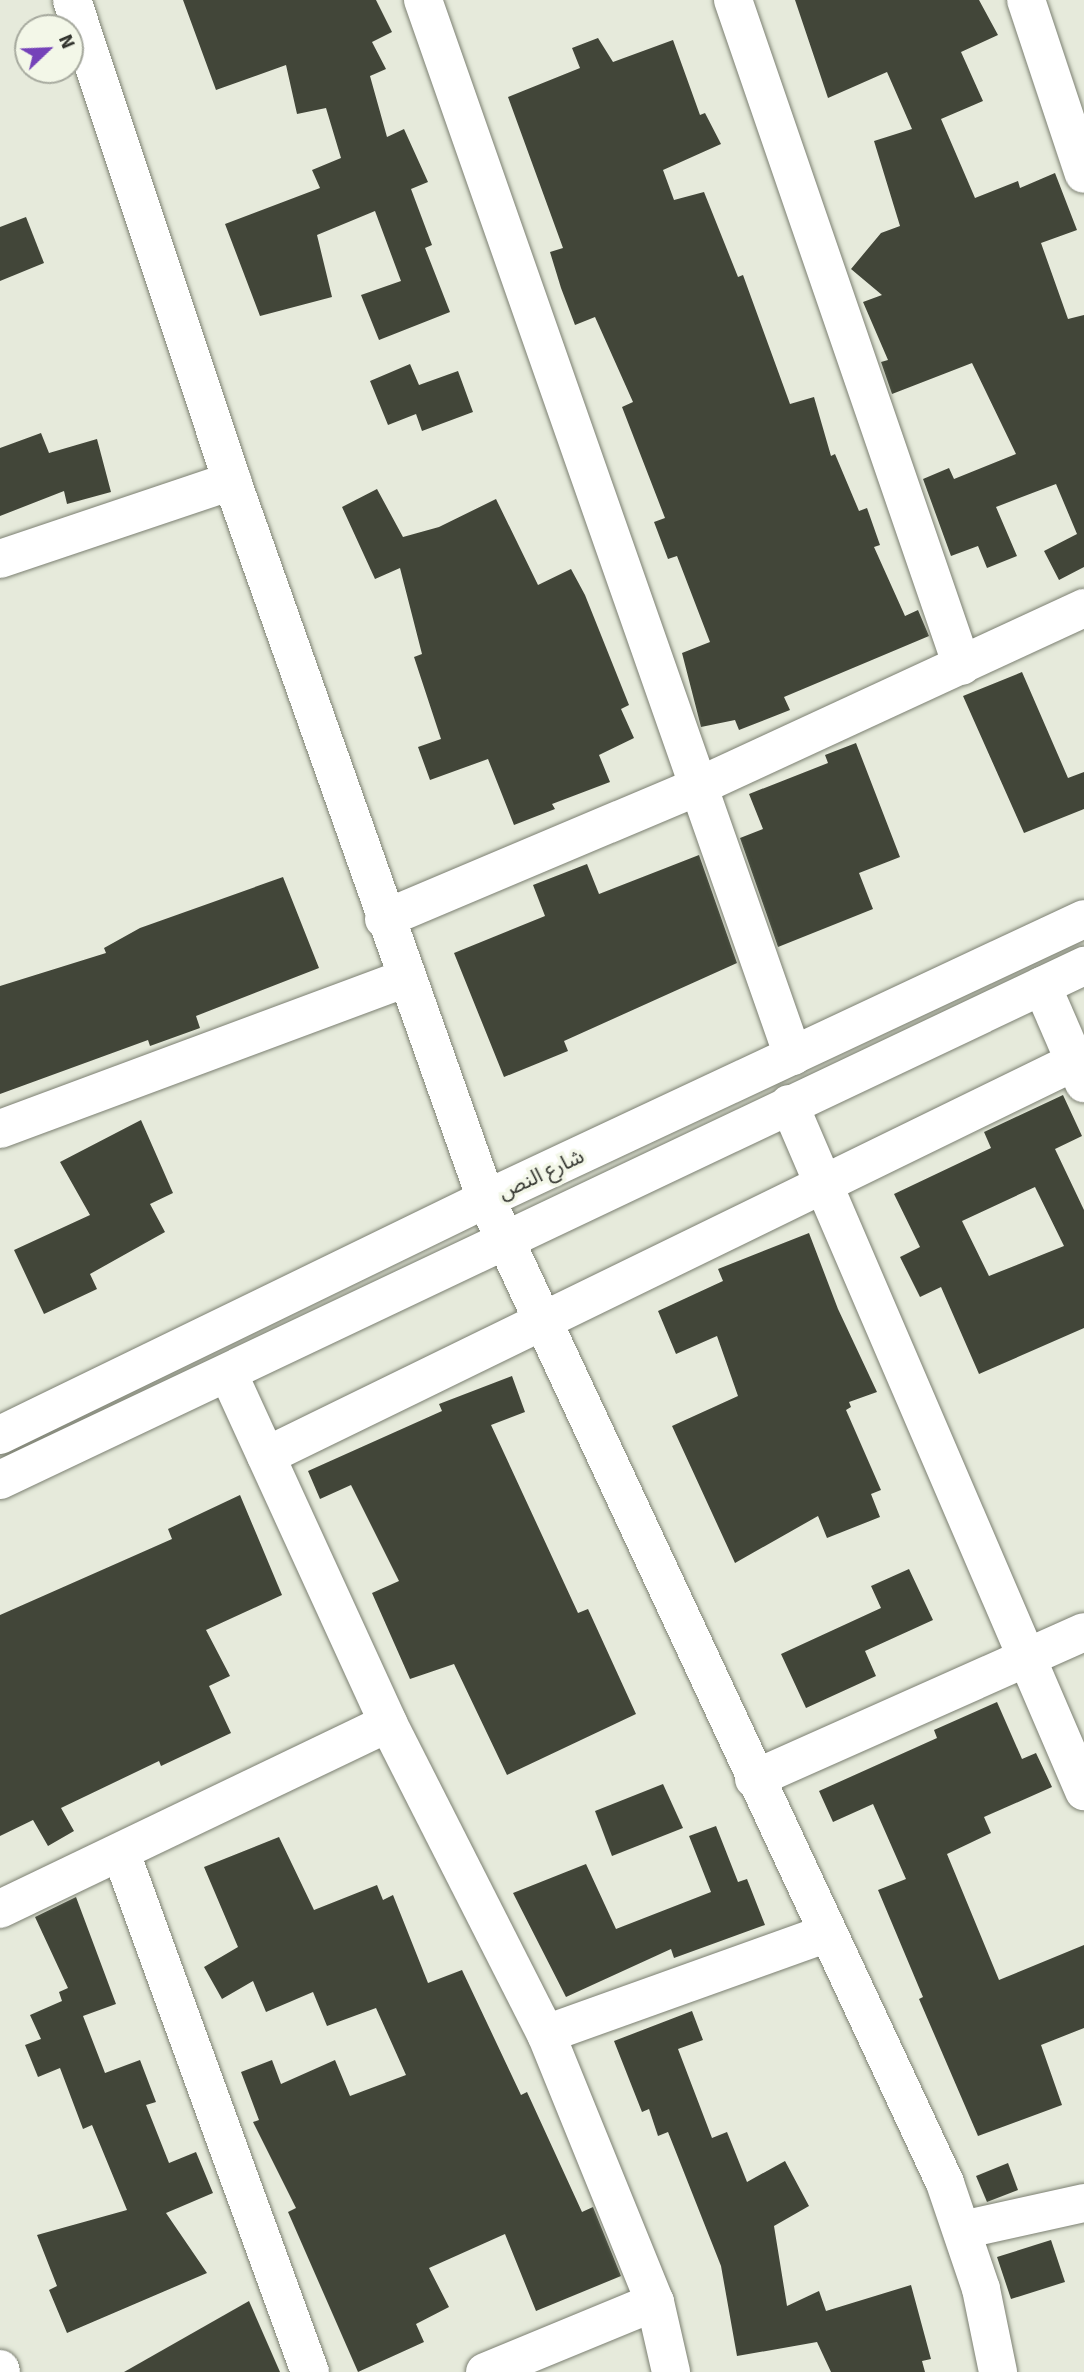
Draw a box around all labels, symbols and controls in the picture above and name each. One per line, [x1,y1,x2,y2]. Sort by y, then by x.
north arrow [14,14,84,84]
text: N [53,31,80,52]
street label: شارع النص [494,1143,588,1205]

